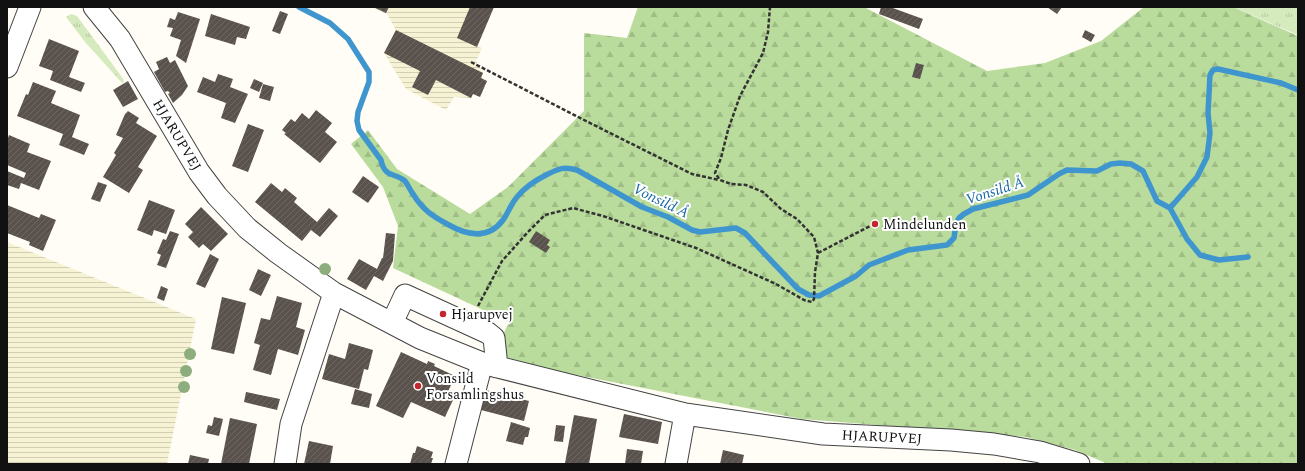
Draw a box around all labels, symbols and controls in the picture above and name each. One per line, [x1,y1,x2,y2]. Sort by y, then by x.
street label: HJARUPVEJ [147,95,207,175]
water label: Vonsild Å [963,171,1027,211]
water label: Vonsild Å [629,177,693,225]
place label: Mindelunden [883,214,966,235]
marker: Mindelunden [870,219,880,229]
place label: Hjarupvej [451,304,513,325]
marker: Hjarupvej [438,309,448,319]
place label: Vonsild Forsamlingshus [426,368,524,405]
marker: Vonsild Forsamlingshus [413,381,423,391]
street label: HJARUPVEJ [841,424,923,450]

